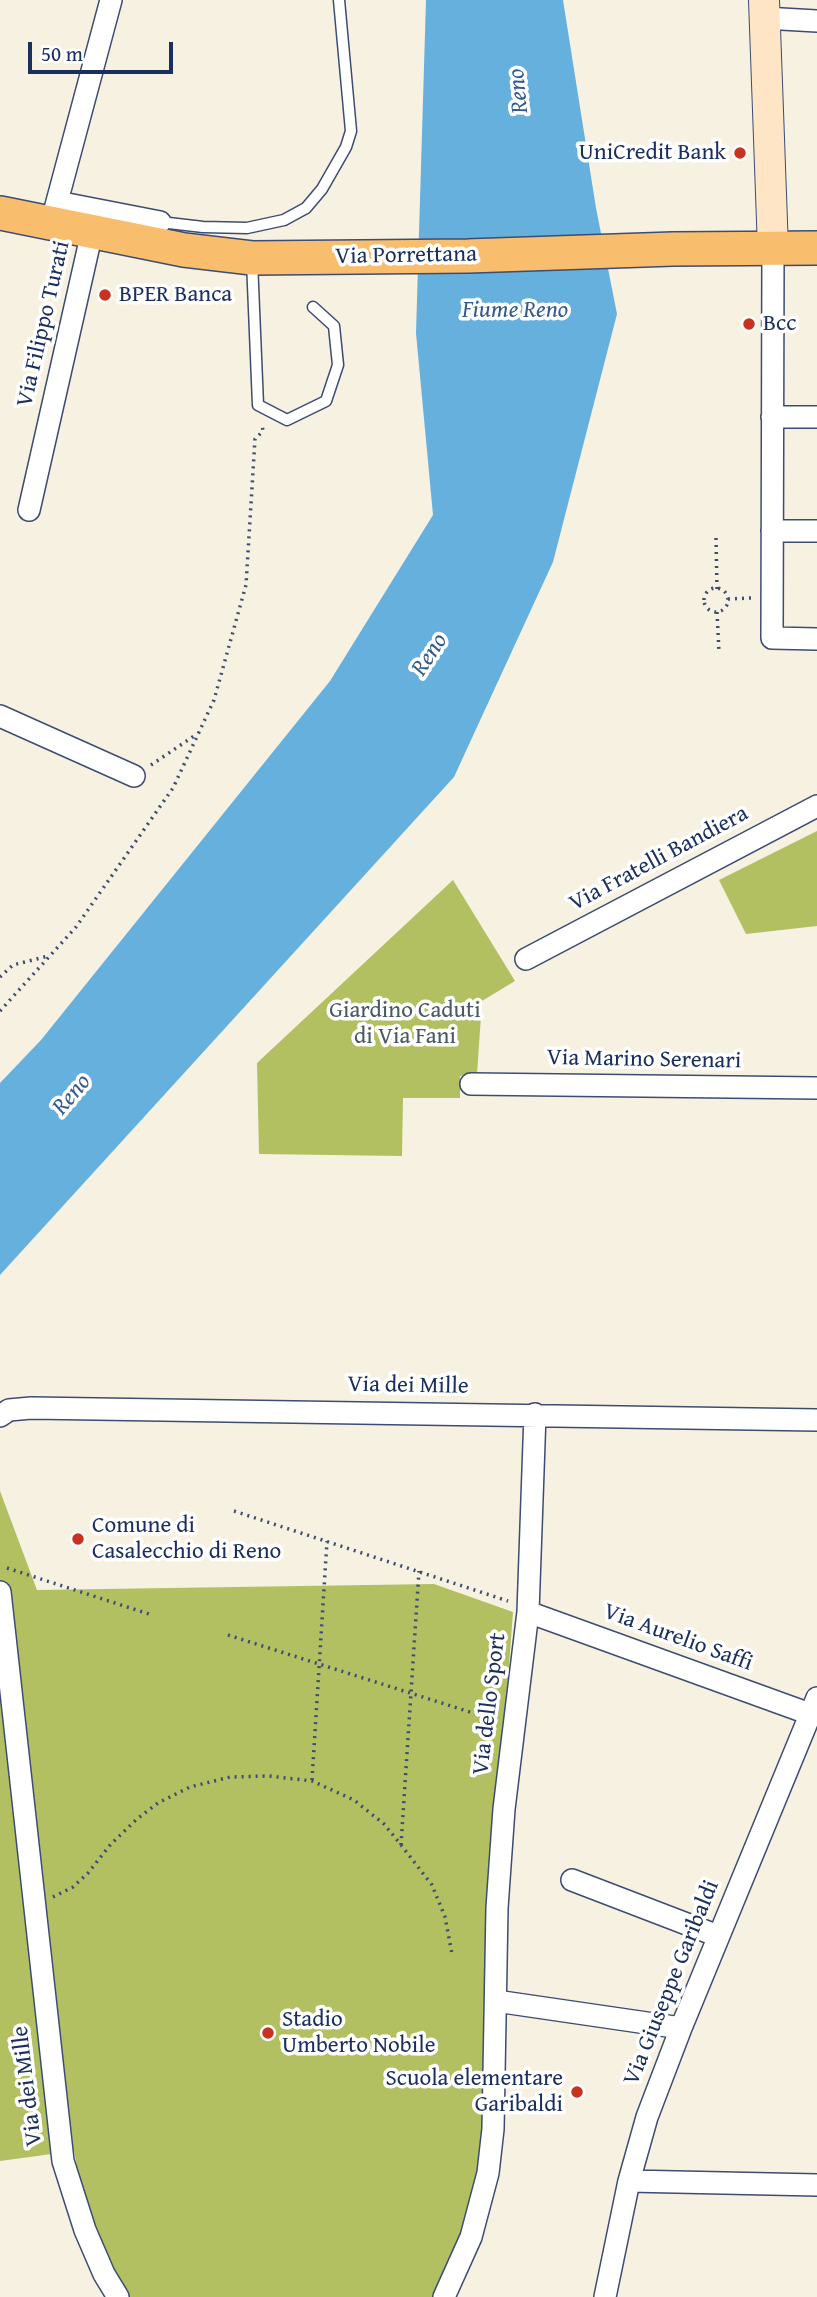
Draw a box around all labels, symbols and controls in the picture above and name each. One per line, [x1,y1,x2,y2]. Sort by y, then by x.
scale bar [32,28,177,72]
text: 50 m [41,38,83,69]
water label: Reno [502,67,536,115]
place label: UniCredit Bank [579,139,726,167]
marker: UniCredit Bank [732,145,748,161]
street label: Via Filippo Turati [11,238,77,410]
street label: Via Porrettana [335,241,477,271]
place label: BPER Banca [119,281,232,309]
marker: BPER Banca [97,287,113,303]
water label: Fiume Reno [462,297,568,325]
place label: Bcc [763,310,796,338]
marker: Bcc [741,316,757,332]
water label: Reno [406,628,454,682]
street label: Via Fratelli Bandiera [565,800,753,918]
park label: Giardino Caduti di Via Fani [329,997,481,1051]
street label: Via Marino Serenari [547,1045,741,1075]
water label: Reno [47,1069,97,1121]
street label: Via dei Mille [347,1371,469,1401]
place label: Comune di Casalecchio di Reno [92,1512,281,1566]
marker: Comune di Casalecchio di Reno [70,1531,86,1547]
street label: Via Aurelio Saffi [600,1598,756,1678]
street label: Via dello Sport [468,1631,512,1777]
street label: Via Giuseppe Garibaldi [618,1876,726,2090]
place label: Stadio Umberto Nobile [282,2006,435,2060]
street label: Via dei Mille [7,2024,49,2148]
marker: Stadio Umberto Nobile [260,2025,276,2041]
place label: Scuola elementare Garibaldi [386,2065,563,2119]
marker: Scuola elementare Garibaldi [569,2084,585,2100]

